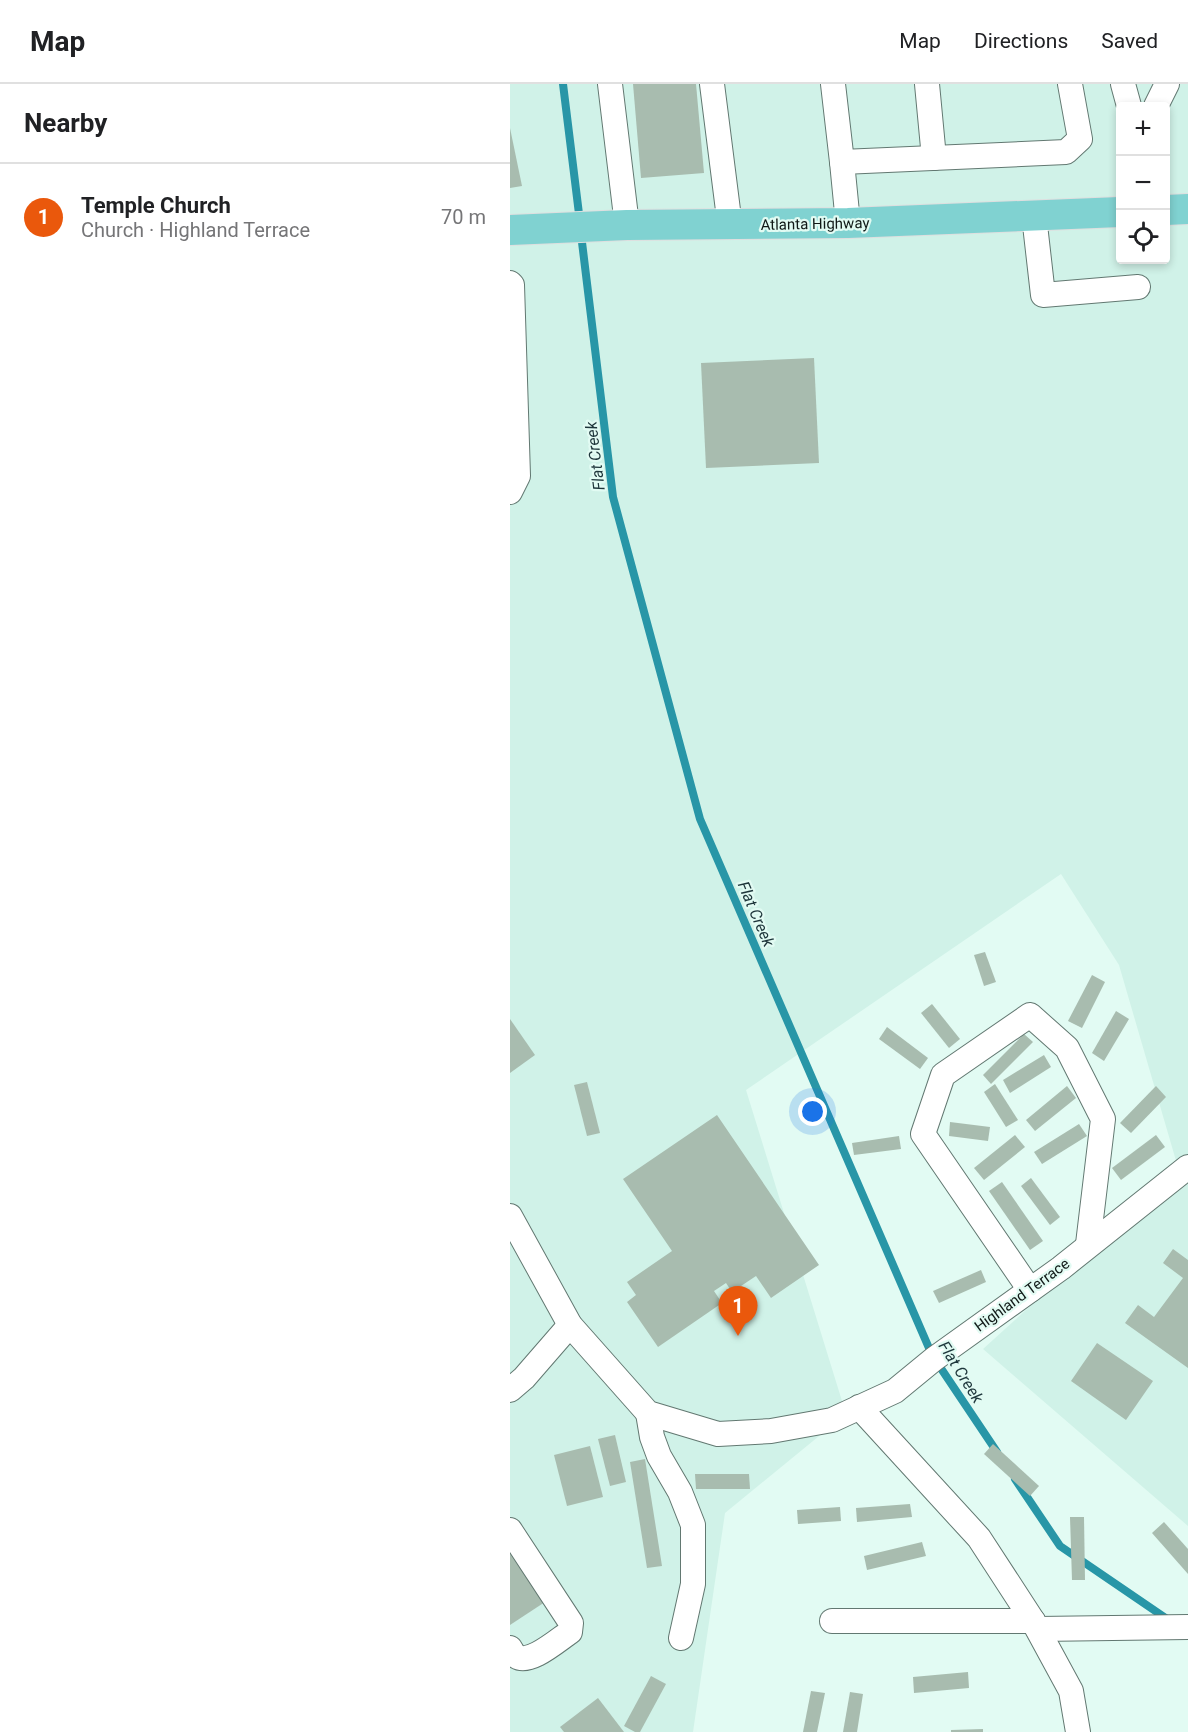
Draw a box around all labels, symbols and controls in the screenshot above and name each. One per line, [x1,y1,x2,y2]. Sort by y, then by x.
text: Map [30,25,85,58]
text: Map [899,29,941,53]
text: Directions [974,29,1068,53]
text: Saved [1101,29,1158,53]
map controls [1116,102,1170,264]
button: + [1116,102,1170,156]
text: Nearby [24,108,107,138]
button: − [1116,156,1170,210]
text: Temple Church [81,193,231,218]
text: 1 [38,205,49,229]
text: 70 m [441,205,486,229]
button: locate [1116,210,1170,264]
street label: Atlanta Highway [760,214,870,234]
text: Church · Highland Terrace [81,218,310,242]
water label: Flat Creek [581,419,609,492]
water label: Flat Creek [734,878,779,951]
your location [798,1097,827,1126]
street label: Highland Terrace [971,1254,1073,1336]
pin: 1 [718,1286,758,1336]
water label: Flat Creek [935,1338,988,1407]

